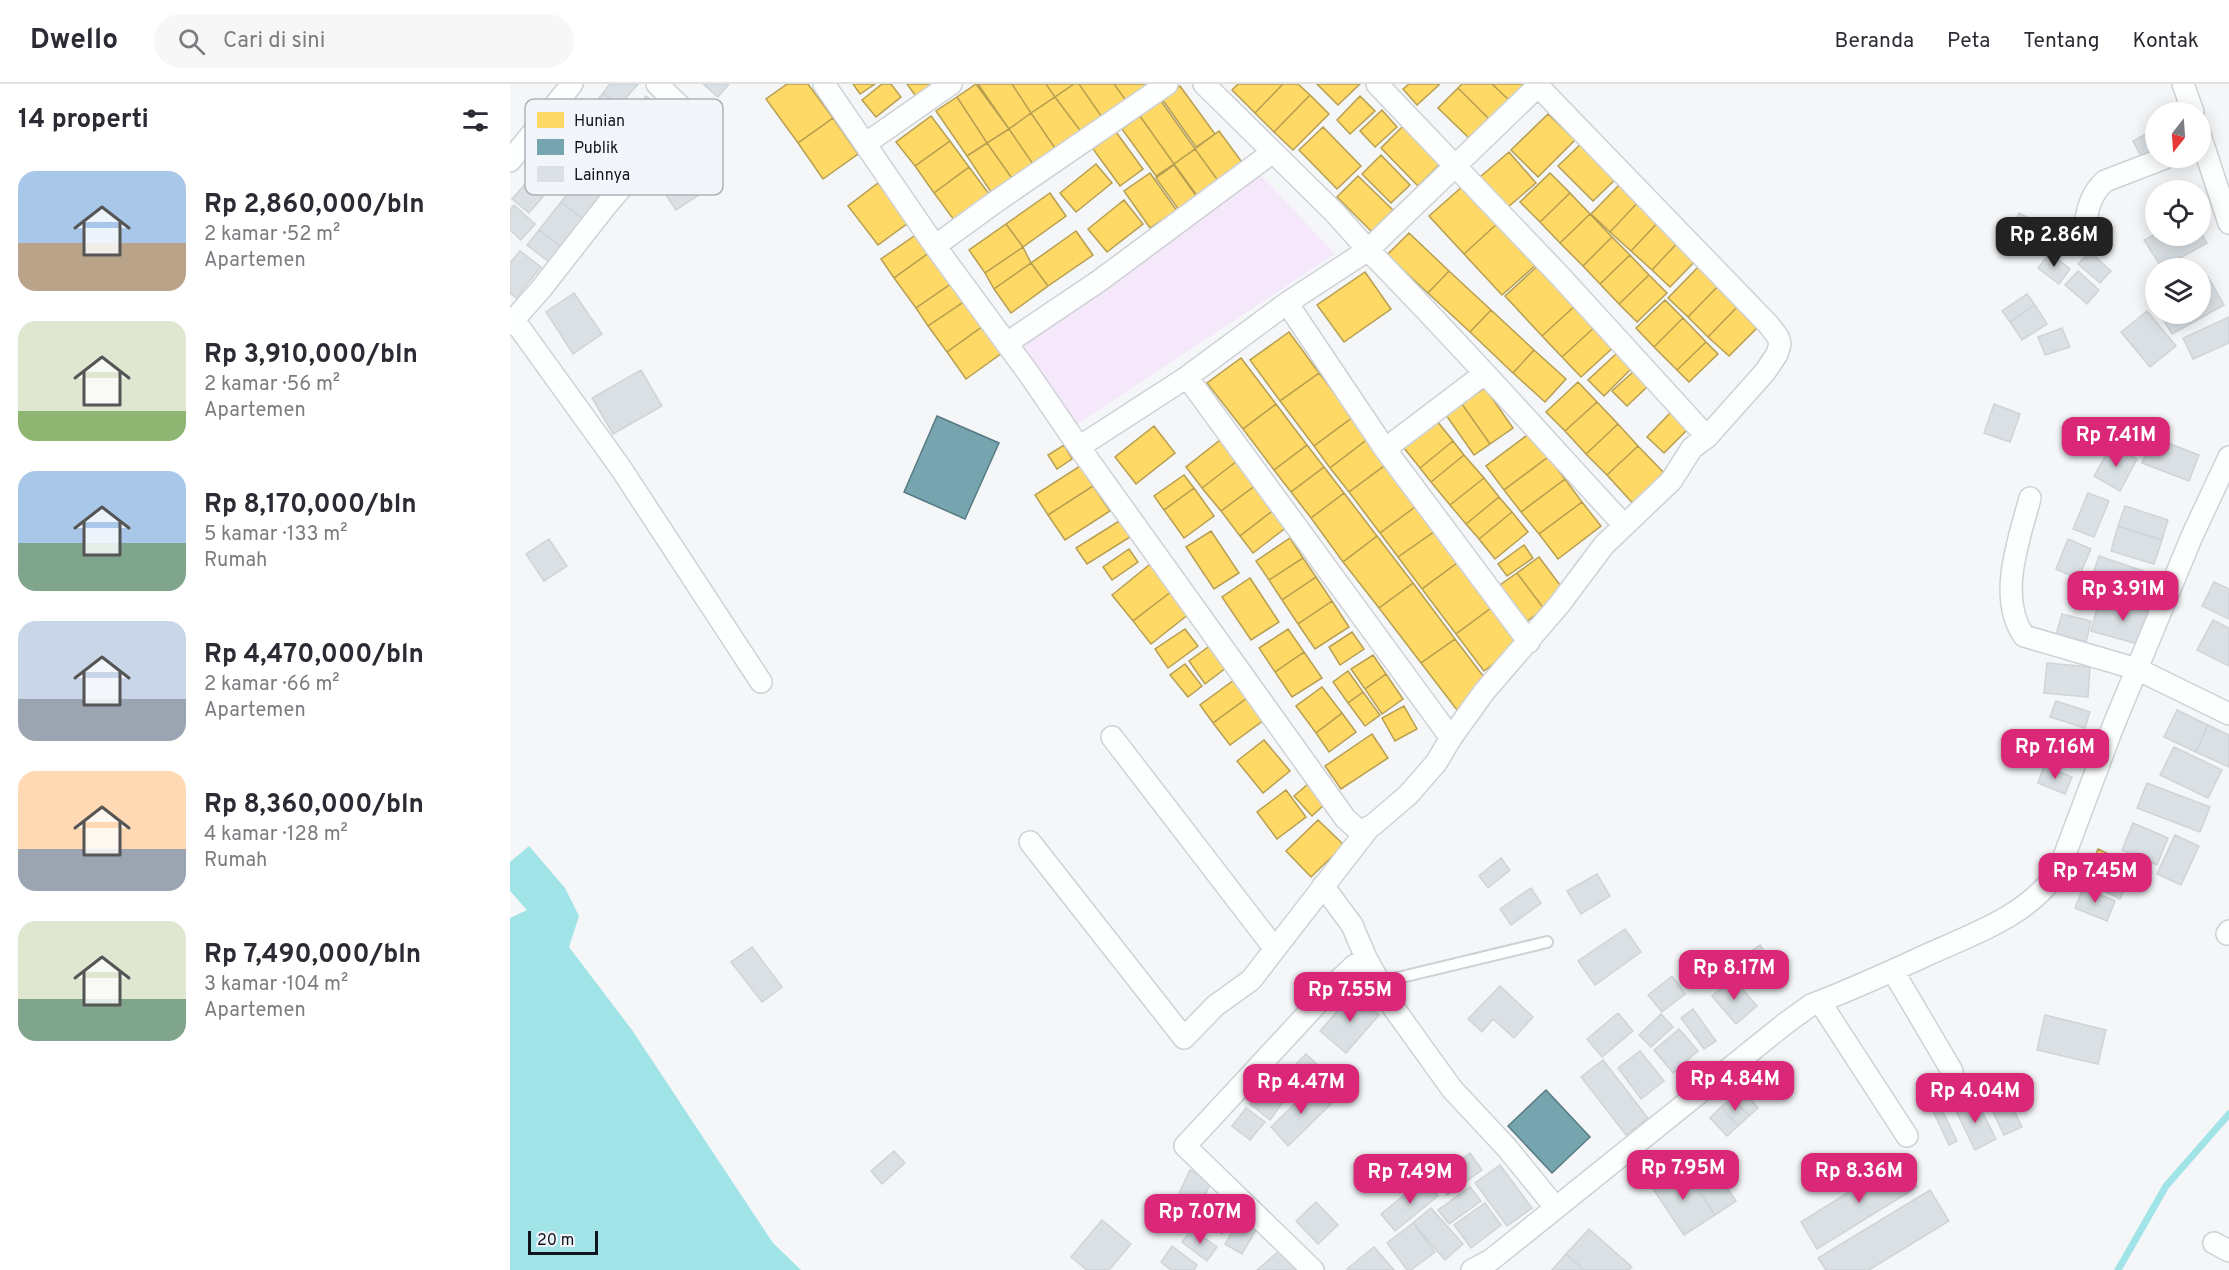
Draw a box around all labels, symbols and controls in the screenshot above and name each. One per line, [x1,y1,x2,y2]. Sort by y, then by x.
search box [154,14,574,68]
text: Dwello [30,23,118,59]
icon: search [175,25,208,58]
text: Cari di sini [223,28,325,55]
text: Beranda [1835,28,1914,55]
text: Peta [1947,28,1990,55]
text: Tentang [2023,28,2100,55]
text: Kontak [2133,28,2199,55]
legend [525,99,723,195]
north arrow [2145,102,2211,168]
map controls [2145,102,2211,324]
text: 14 properti [18,104,149,137]
icon: filters [459,104,492,137]
text: Hunian [574,112,625,132]
text: Publik [574,139,619,159]
text: Lainnya [574,166,630,186]
button: locate [2145,180,2211,246]
text: Rp 2,860,000/bln [204,189,425,222]
icon: home [66,195,138,267]
pin: Rp 2.86M [1992,217,2116,268]
text: 2 kamar · 52 m² [204,222,340,248]
text: Rp 2.86M [2010,223,2098,249]
text: Apartemen [204,248,306,274]
button: layers [2145,258,2211,324]
text: Rp 3,910,000/bln [204,339,418,372]
icon: home [66,345,138,417]
text: 2 kamar · 56 m² [204,372,340,398]
text: Apartemen [204,398,306,424]
pin: Rp 7.41M [2054,417,2178,468]
text: Rp 7.41M [2076,423,2156,449]
text: Rp 8,170,000/bln [204,489,417,522]
icon: home [66,495,138,567]
text: 5 kamar · 133 m² [204,522,347,548]
text: Rumah [204,548,267,574]
pin: Rp 3.91M [2061,571,2185,622]
text: Rp 3.91M [2081,577,2165,603]
text: Rp 4,470,000/bln [204,639,424,672]
icon: home [66,645,138,717]
text: 2 kamar · 66 m² [204,672,340,698]
text: Apartemen [204,698,306,724]
pin: Rp 7.16M [1993,729,2117,780]
text: Rp 7.16M [2015,735,2095,761]
text: Rp 8,360,000/bln [204,789,424,822]
icon: home [66,795,138,867]
text: 4 kamar · 128 m² [204,822,348,848]
text: Rumah [204,848,267,874]
pin: Rp 7.45M [2033,853,2157,904]
text: Rp 7.45M [2053,859,2137,885]
text: Rp 7,490,000/bln [204,939,421,972]
icon: home [66,945,138,1017]
pin: Rp 8.17M [1672,950,1796,1001]
text: Rp 8.17M [1693,956,1775,982]
text: 3 kamar · 104 m² [204,972,348,998]
pin: Rp 7.55M [1288,972,1412,1023]
text: Rp 7.55M [1308,978,1392,1004]
text: Apartemen [204,998,306,1024]
pin: Rp 4.84M [1673,1061,1797,1112]
pin: Rp 4.47M [1239,1064,1363,1115]
text: Rp 4.84M [1690,1067,1780,1093]
text: Rp 4.47M [1257,1070,1345,1096]
pin: Rp 4.04M [1913,1073,2037,1124]
text: Rp 4.04M [1930,1079,2020,1105]
pin: Rp 7.95M [1621,1150,1745,1201]
pin: Rp 8.36M [1797,1153,1921,1204]
pin: Rp 7.49M [1348,1154,1472,1205]
text: Rp 7.95M [1641,1156,1725,1182]
text: Rp 8.36M [1815,1159,1903,1185]
text: Rp 7.49M [1368,1160,1452,1186]
pin: Rp 7.07M [1138,1194,1262,1245]
text: Rp 7.07M [1158,1200,1242,1226]
scale bar [528,1228,598,1256]
text: 20 m [537,1231,574,1251]

